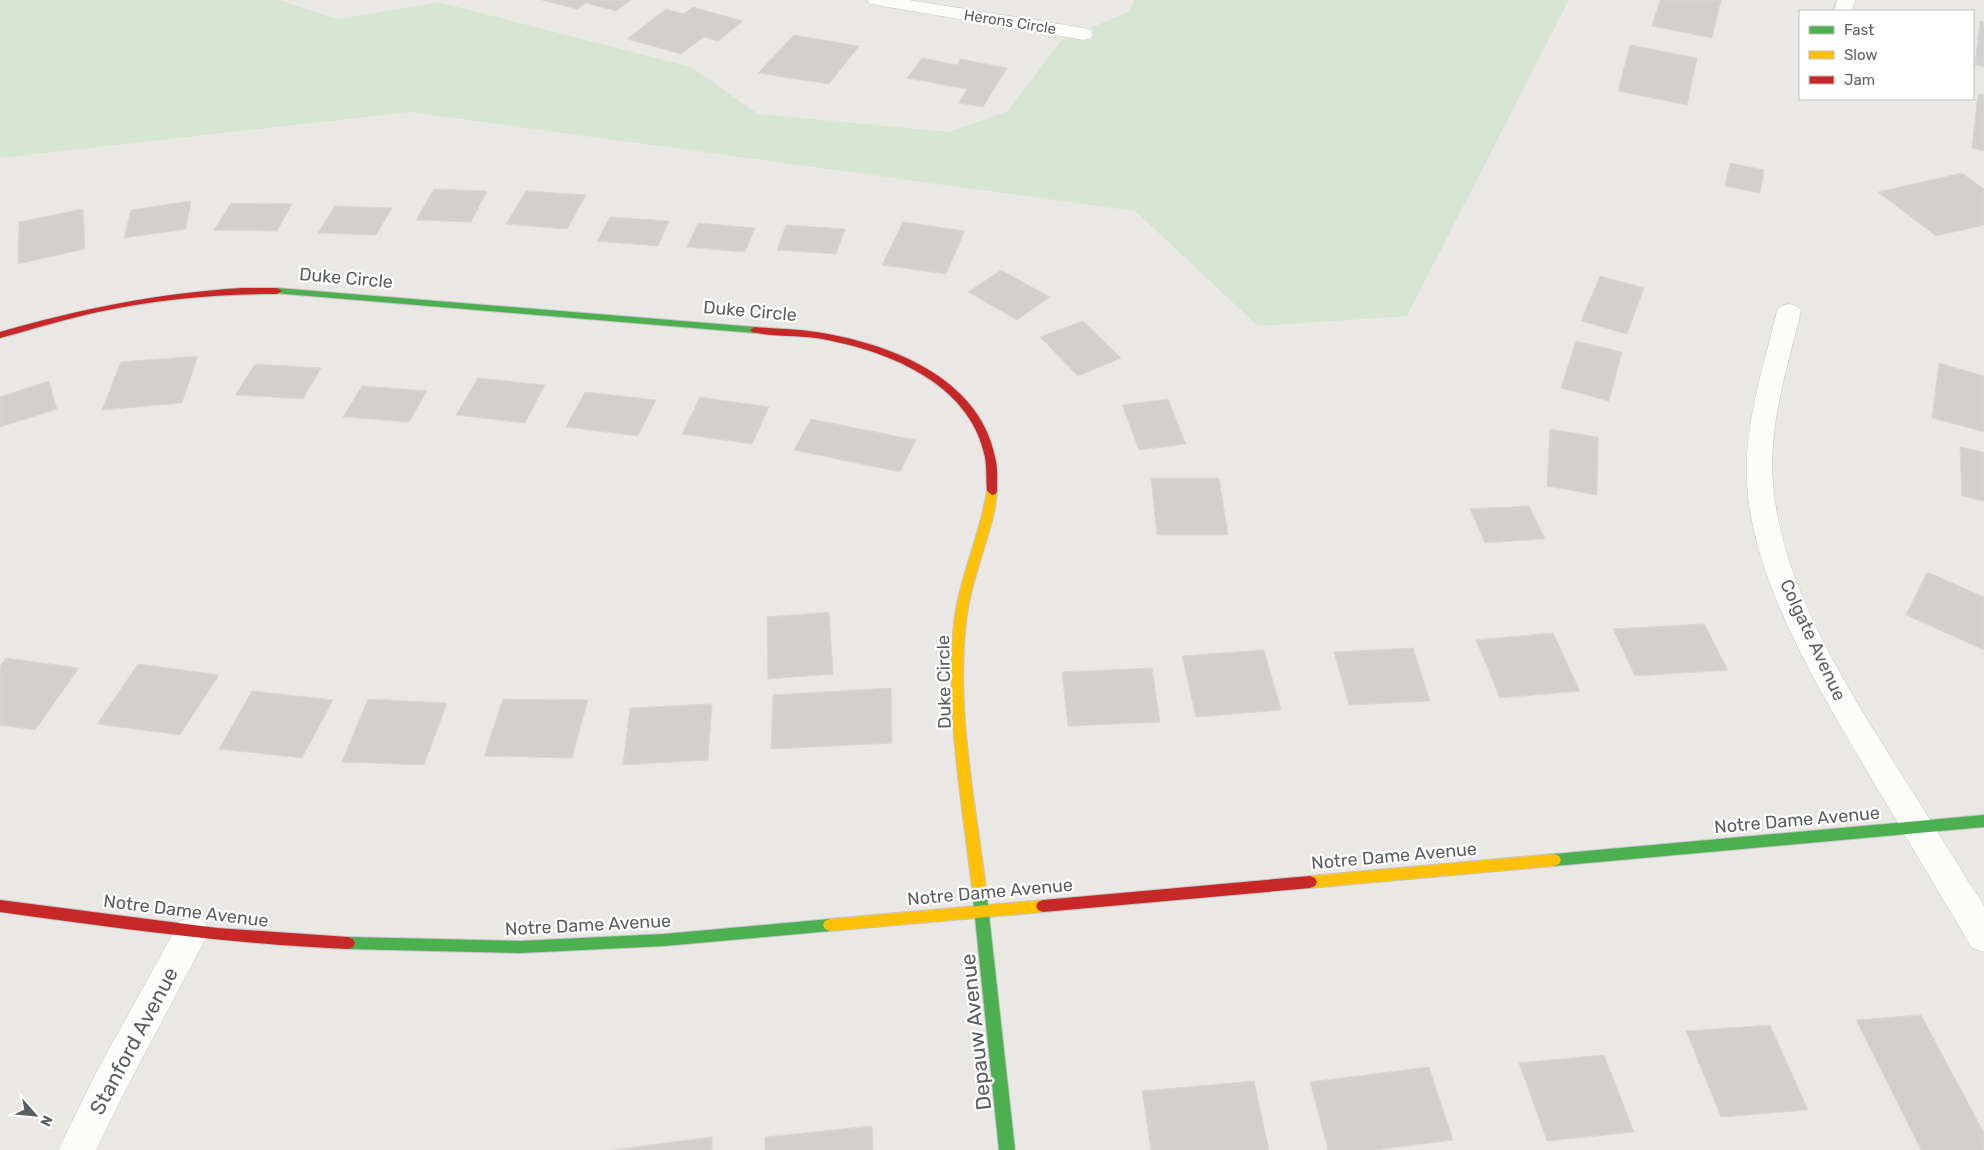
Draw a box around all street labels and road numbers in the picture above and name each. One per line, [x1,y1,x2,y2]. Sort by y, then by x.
street label: Herons Circle [963,6,1057,38]
street label: Duke Circle [298,263,394,293]
street label: Duke Circle [702,296,798,326]
street label: Colgate Avenue [1775,576,1851,704]
street label: Duke Circle [932,635,956,729]
street label: Notre Dame Avenue [1713,802,1881,838]
street label: Notre Dame Avenue [1310,838,1478,874]
street label: Notre Dame Avenue [906,874,1074,910]
street label: Notre Dame Avenue [102,890,270,932]
street label: Notre Dame Avenue [504,910,672,940]
street label: Depauw Avenue [955,952,996,1112]
street label: Stanford Avenue [84,963,183,1119]

